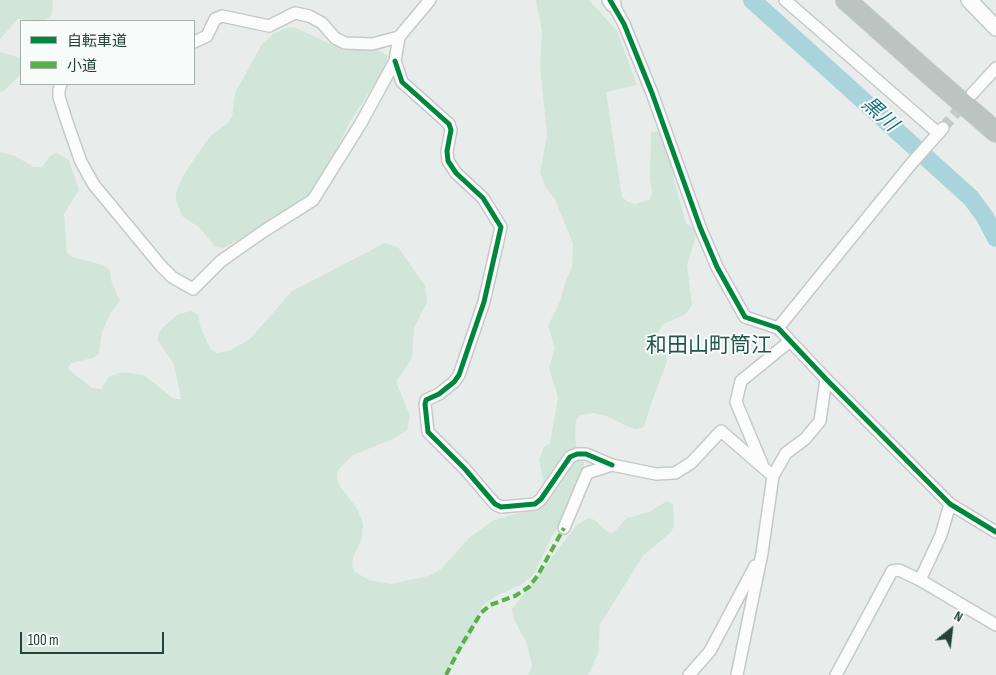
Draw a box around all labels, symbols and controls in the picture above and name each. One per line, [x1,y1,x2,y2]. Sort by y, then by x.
legend [20,20,195,85]
text: 自転車道 [67,32,127,51]
text: 小道 [67,57,97,76]
water label: 黒川 [856,93,902,137]
district label: 和田山町筒江 [646,334,772,360]
north arrow [926,605,976,655]
text: N [951,607,966,626]
scale bar [22,622,166,654]
text: 100 m [28,631,59,650]

